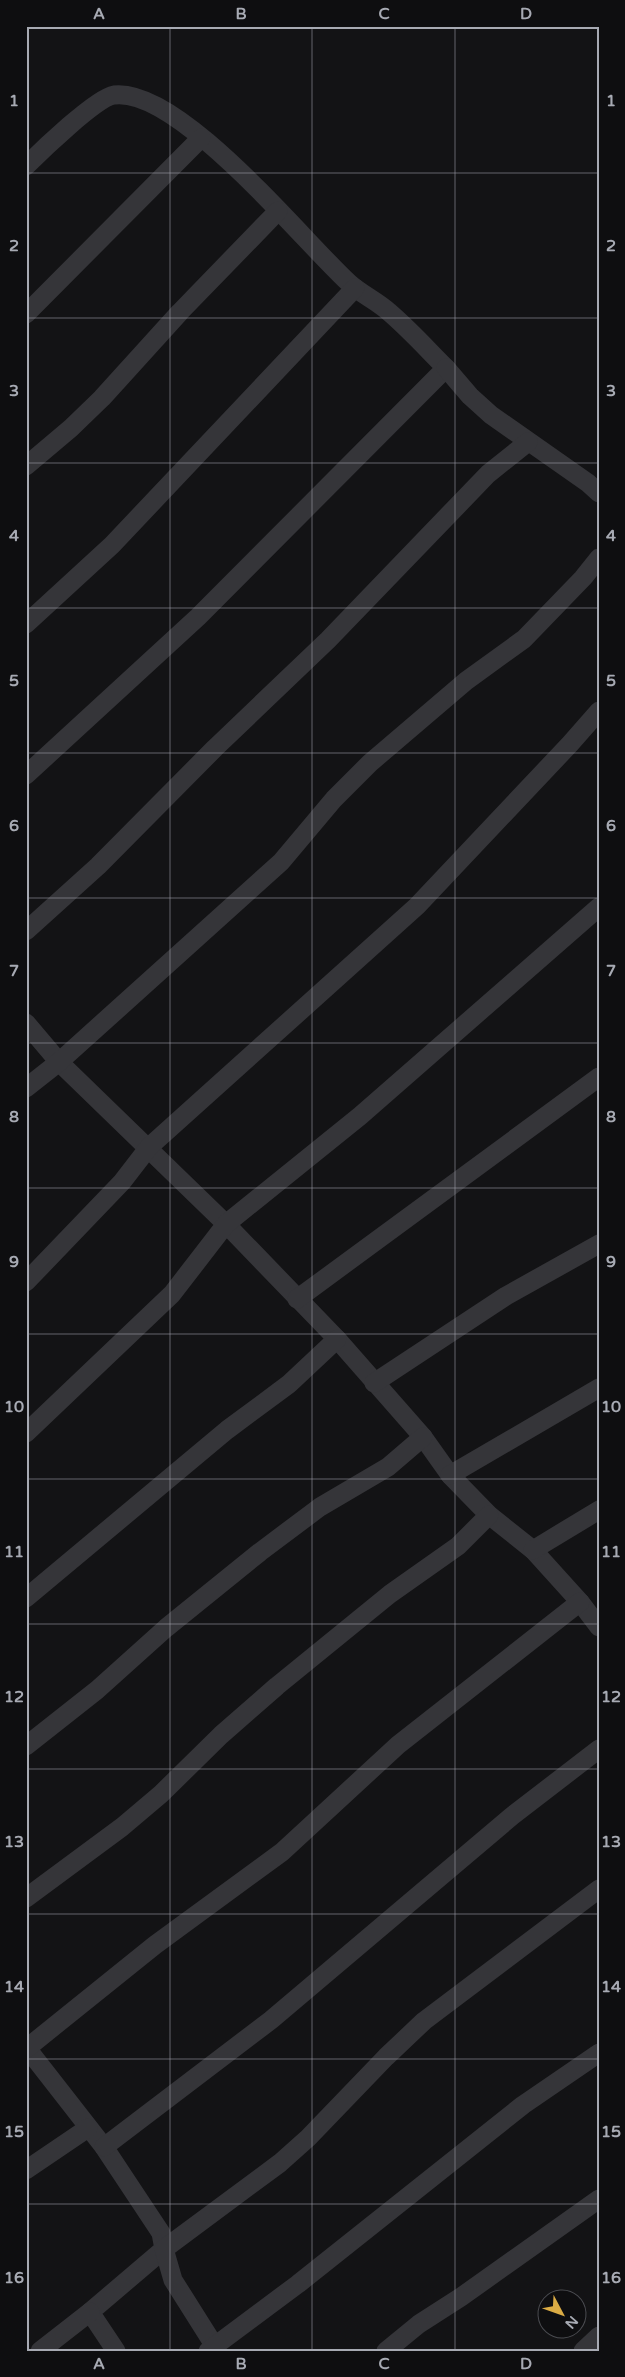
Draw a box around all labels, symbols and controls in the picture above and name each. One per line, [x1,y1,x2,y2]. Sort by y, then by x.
text: A [93,4,105,24]
text: B [235,4,247,24]
text: C [378,4,390,24]
text: D [520,4,532,24]
text: 1 [9,91,19,111]
text: 1 [606,91,616,111]
text: 2 [9,236,19,256]
text: 2 [606,236,616,256]
text: 3 [9,381,19,401]
text: 3 [606,381,616,401]
text: 4 [9,526,19,546]
text: 4 [606,526,616,546]
text: 5 [9,671,19,691]
text: 5 [606,671,616,691]
text: 6 [9,816,19,836]
text: 6 [606,816,616,836]
text: 7 [9,961,19,981]
text: 7 [606,961,616,981]
text: 8 [9,1107,19,1127]
text: 8 [606,1107,616,1127]
text: 9 [9,1252,19,1272]
text: 9 [606,1252,616,1272]
text: 10 [4,1397,24,1417]
text: 10 [601,1397,621,1417]
text: 11 [4,1542,24,1562]
text: 11 [601,1542,621,1562]
text: 12 [4,1687,24,1707]
text: 12 [601,1687,621,1707]
text: 13 [4,1832,24,1852]
text: 13 [601,1832,621,1852]
text: 14 [4,1977,24,1997]
text: 14 [601,1977,621,1997]
text: 15 [4,2122,24,2142]
text: 15 [601,2122,621,2142]
text: 16 [4,2268,24,2288]
text: 16 [601,2268,621,2288]
north arrow [538,2290,588,2340]
text: N [561,2312,582,2332]
text: A [93,2354,105,2374]
text: B [235,2354,247,2374]
text: C [378,2354,390,2374]
text: D [520,2354,532,2374]

